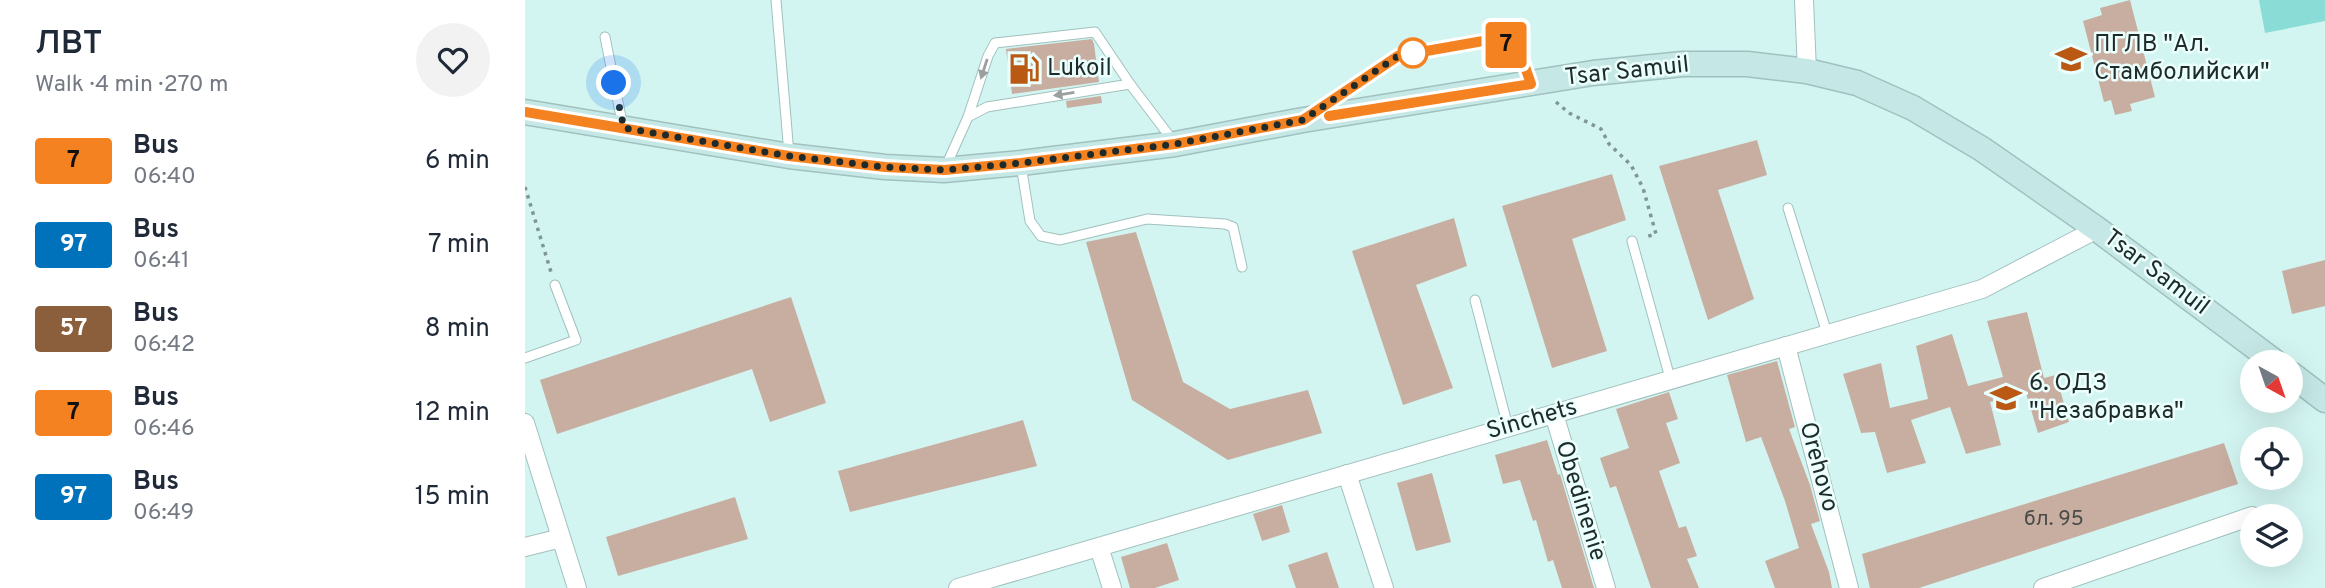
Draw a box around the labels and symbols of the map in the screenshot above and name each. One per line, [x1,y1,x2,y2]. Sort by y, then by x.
line badge: 7 [1483,22,1529,68]
place label: ПГЛВ "Ал. Стамболийски" [2094,30,2270,88]
unlabelled marker [1398,38,1428,68]
school or university icon: ПГЛВ "Ал. Стамболийски" [2054,42,2088,76]
street label: Tsar Samuil [1563,51,1691,93]
fuel station icon: Lukoil [1007,52,1041,86]
place label: Lukoil [1047,54,1112,84]
one-way arrow [978,58,988,79]
your location [596,65,631,100]
one-way arrow [1053,89,1075,100]
street label: Tsar Samuil [2097,223,2215,323]
north arrow [2240,350,2303,413]
place label: 6. ОДЗ "Незабравка" [2029,369,2184,427]
school or university icon: 6. ОДЗ "Незабравка" [1989,381,2023,415]
street label: Sinchets [1483,393,1581,447]
street label: Orehovo [1792,419,1844,515]
street label: Obedinenie [1548,437,1612,565]
house number: бл. 95 [2024,506,2084,533]

